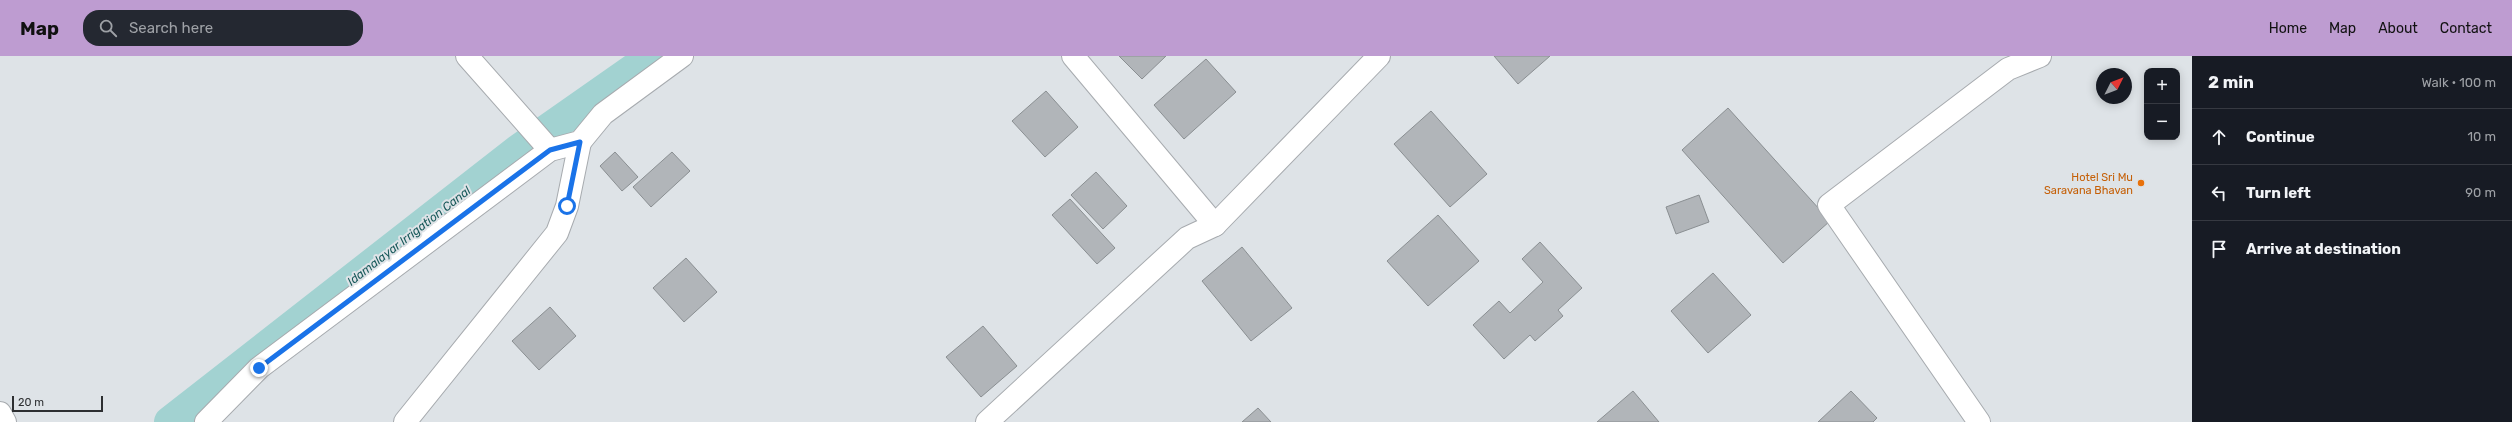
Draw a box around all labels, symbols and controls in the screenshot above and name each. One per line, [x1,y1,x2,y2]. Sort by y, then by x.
search box [83,10,363,46]
text: Map [20,17,59,40]
icon: search [97,17,119,39]
text: Search here [129,19,213,37]
text: Home [2269,20,2307,37]
text: Map [2329,20,2356,37]
text: About [2378,20,2418,37]
text: Contact [2440,20,2492,37]
north arrow [2096,68,2132,104]
map controls [2144,68,2180,140]
button: + [2144,68,2180,104]
text: 2 min [2208,72,2254,92]
text: Walk · 100 m [2421,75,2496,90]
button: − [2144,104,2180,140]
icon: ahead [2208,126,2230,148]
text: Continue [2246,128,2315,146]
text: 10 m [2467,129,2496,144]
place label: Hotel Sri Mu Saravana Bhavan [2044,171,2133,197]
marker: Hotel Sri Mu Saravana Bhavan [2136,178,2146,188]
icon: left [2208,182,2230,204]
water label: Idamalayar Irrigation Canal [345,183,474,288]
text: Turn left [2246,184,2311,202]
text: 90 m [2465,185,2496,200]
route start [558,197,576,215]
icon: arrive [2208,238,2230,260]
text: Arrive at destination [2246,240,2401,258]
route end [250,359,268,377]
scale bar [12,394,103,413]
text: 20 m [18,396,44,409]

